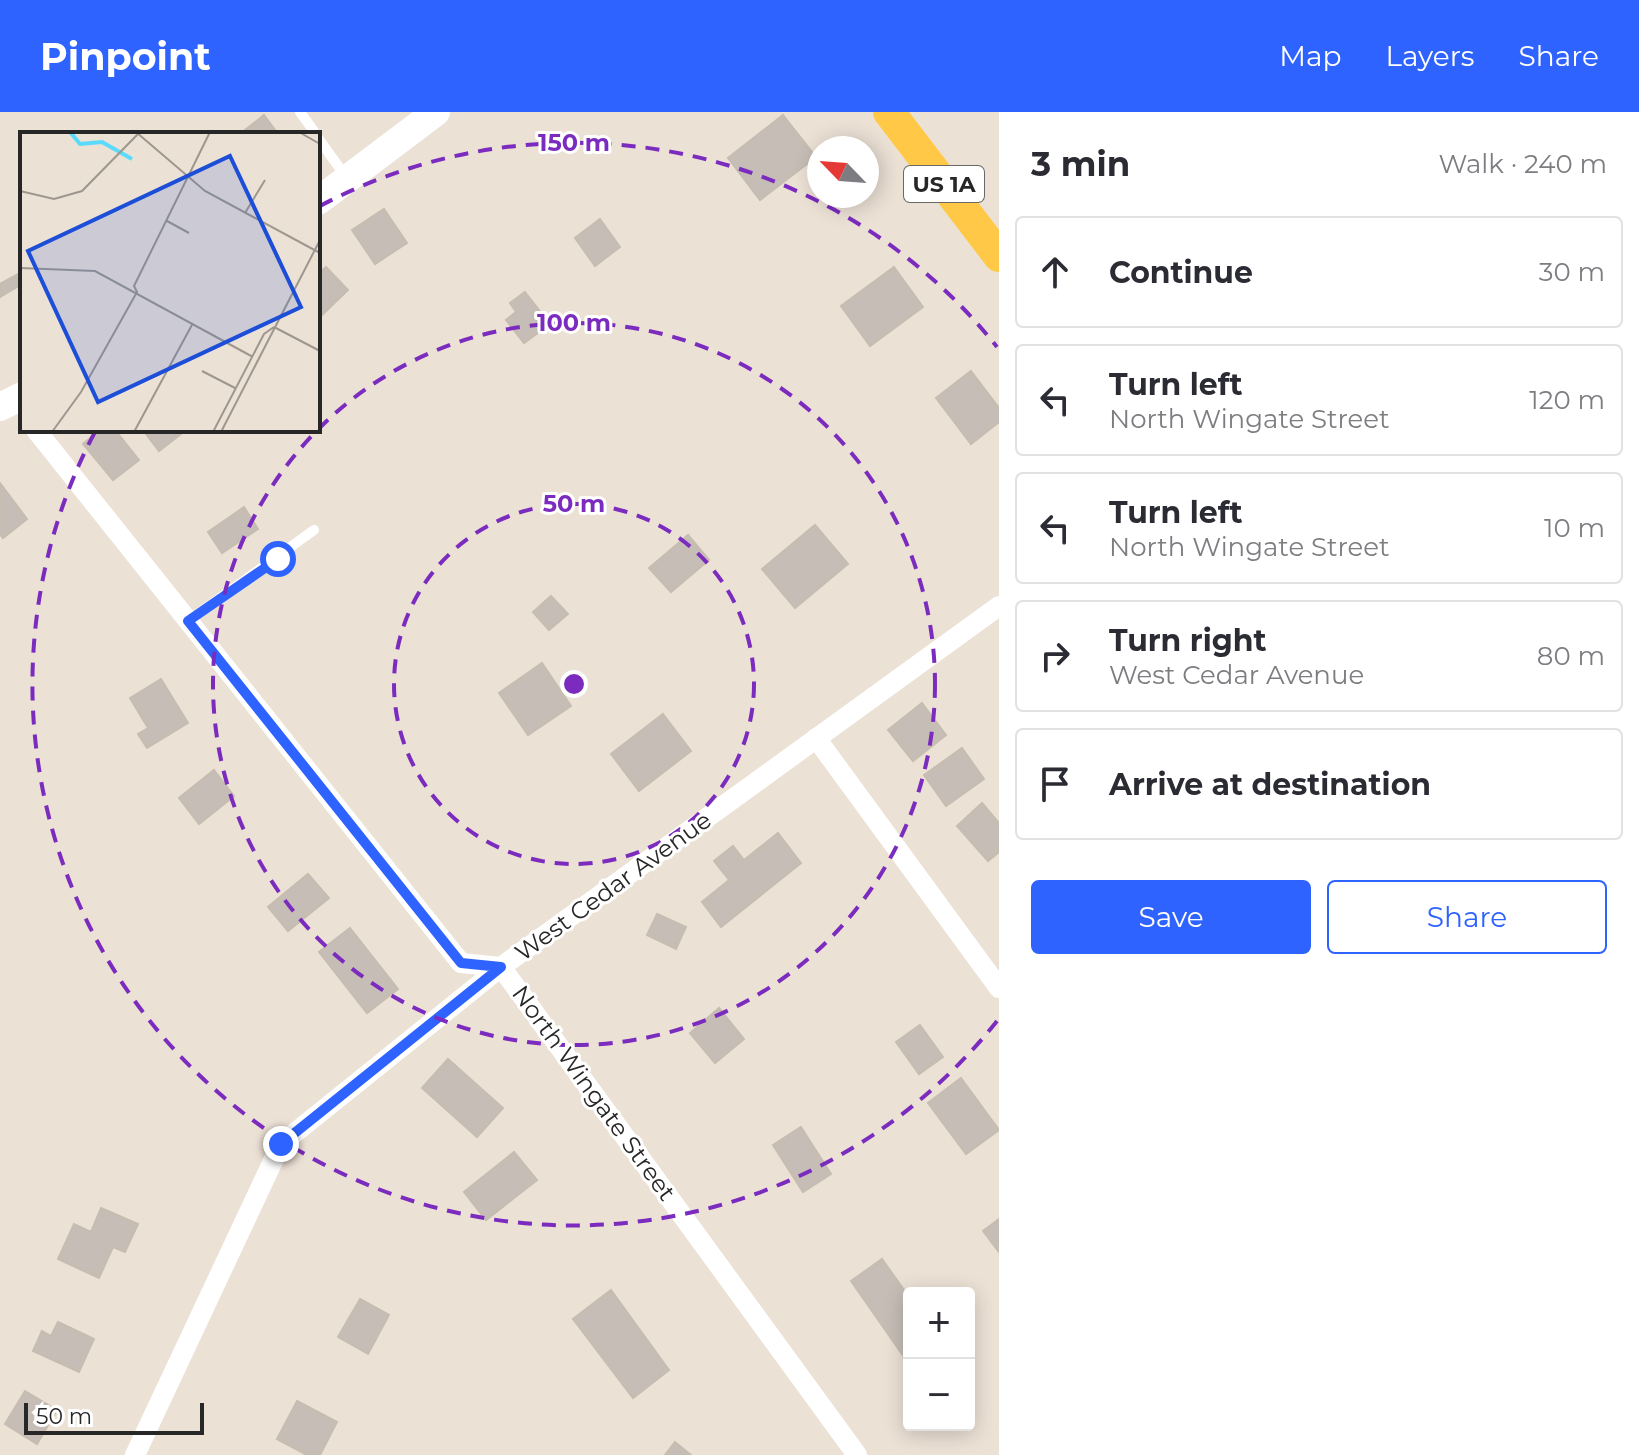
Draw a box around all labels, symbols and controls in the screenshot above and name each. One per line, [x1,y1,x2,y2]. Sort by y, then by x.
text: Pinpoint [40,33,211,80]
text: Map [1279,39,1342,73]
text: Layers [1386,39,1475,73]
text: Share [1519,39,1599,73]
text: 150 m [538,128,610,157]
inset map [20,132,320,432]
north arrow [807,136,879,208]
text: 3 min [1031,143,1130,185]
text: Walk · 240 m [1439,148,1607,180]
road number: US 1A [904,166,984,202]
icon: ahead [1033,250,1077,294]
text: Continue [1109,254,1253,291]
text: 30 m [1539,256,1605,288]
text: 100 m [537,308,611,337]
text: Turn left [1109,366,1242,403]
icon: left [1033,378,1077,422]
text: 120 m [1529,384,1605,416]
text: North Wingate Street [1109,403,1390,435]
text: 50 m [543,489,605,518]
text: Turn left [1109,494,1242,531]
icon: left [1033,506,1077,550]
text: 10 m [1544,512,1605,544]
text: North Wingate Street [1109,531,1390,563]
route start [260,541,296,577]
text: Turn right [1109,622,1266,659]
icon: right [1033,634,1077,678]
text: 80 m [1537,640,1605,672]
text: West Cedar Avenue [1109,659,1364,691]
centre of rings [560,670,588,698]
icon: arrive [1033,762,1077,806]
text: Arrive at destination [1109,766,1431,803]
street label: West Cedar Avenue [509,805,717,967]
button: Save [1031,880,1311,954]
button: Share [1327,880,1607,954]
street label: North Wingate Street [506,980,682,1206]
route end [263,1126,299,1162]
map controls [903,1287,975,1431]
button: + [903,1287,975,1359]
button: − [903,1359,975,1431]
scale bar [24,1399,204,1435]
text: 50 m [36,1403,92,1430]

